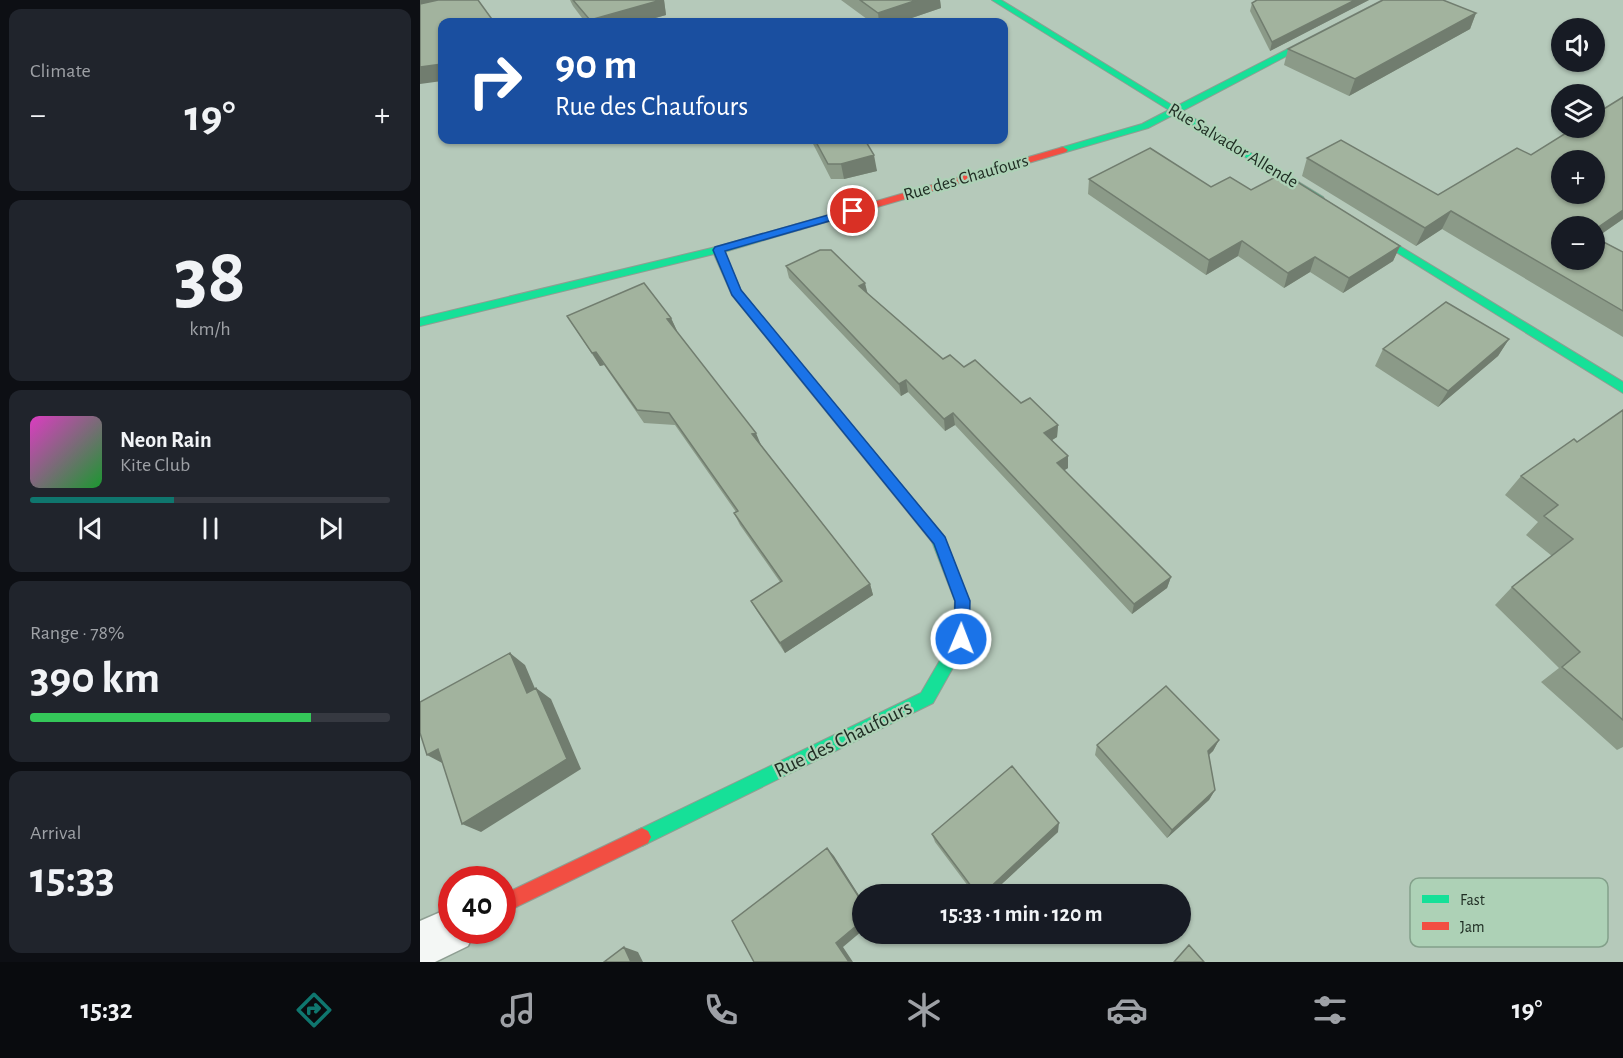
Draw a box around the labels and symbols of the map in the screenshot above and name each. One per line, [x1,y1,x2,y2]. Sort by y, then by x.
street label: Rue Salvador Allende [1165,100,1301,192]
street label: Rue des Chaufours [902,152,1030,204]
pin [827,185,878,236]
position arrow [929,607,993,671]
street label: Rue des Chaufours [771,697,915,781]
speed limit sign: 40 [438,866,516,944]
legend [1410,878,1608,947]
text: Fast [1460,892,1485,908]
text: Jam [1460,919,1485,935]

